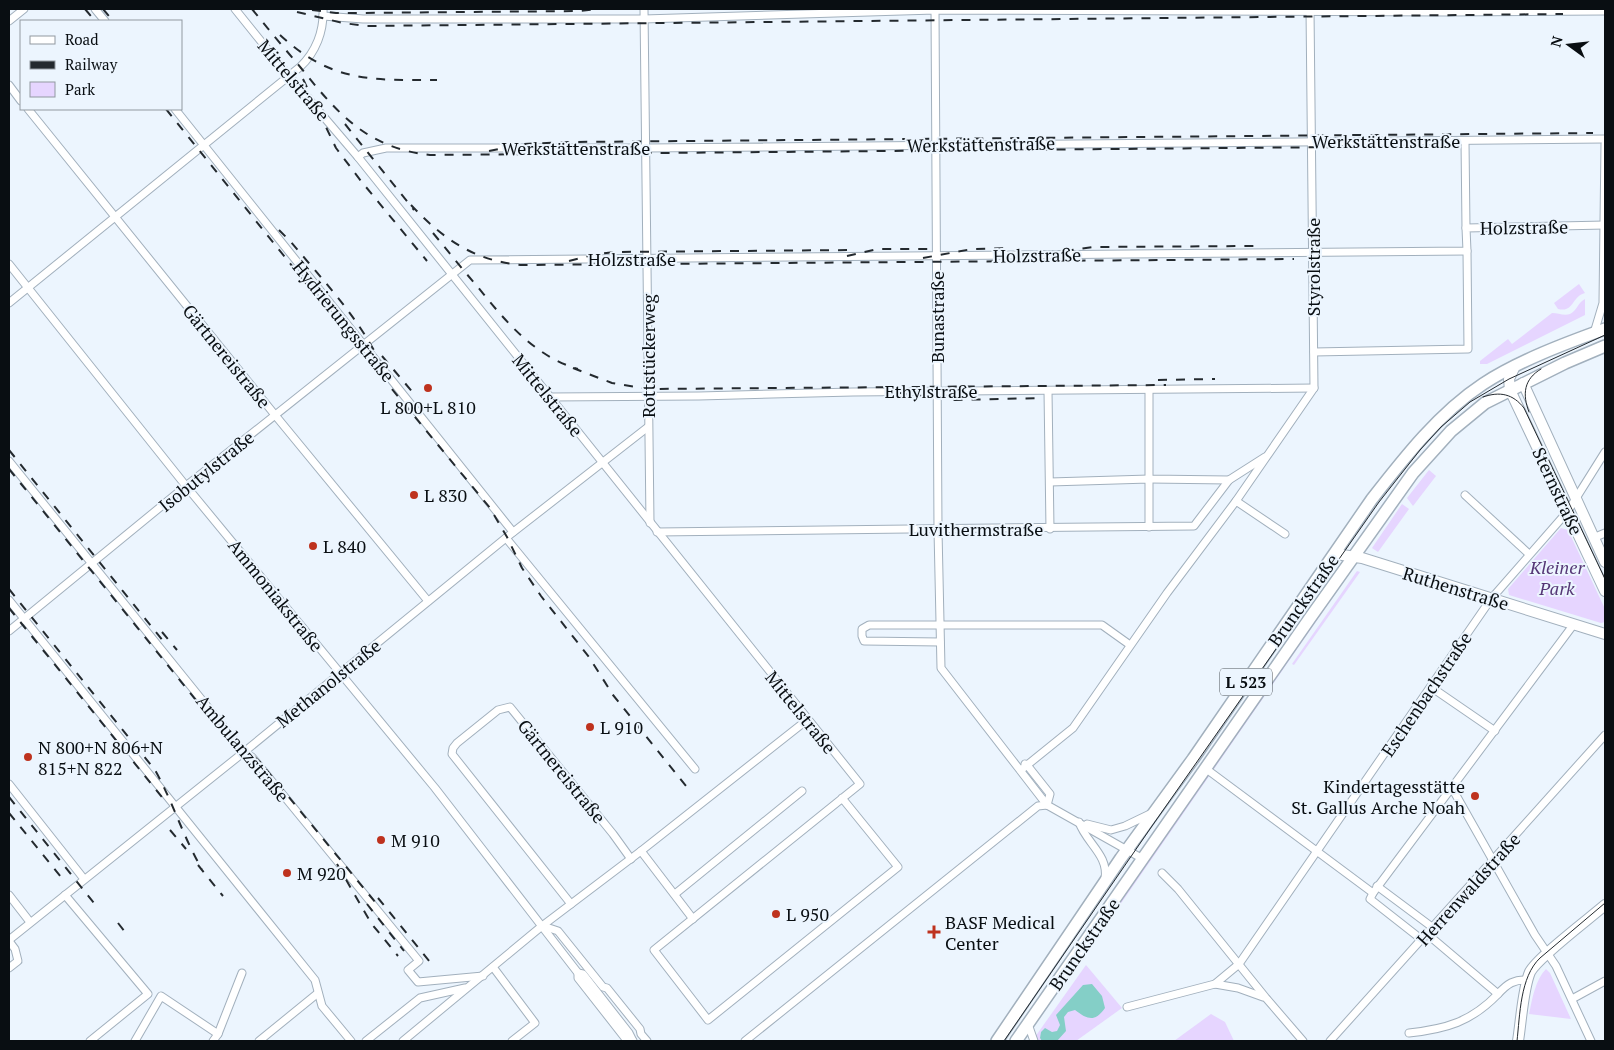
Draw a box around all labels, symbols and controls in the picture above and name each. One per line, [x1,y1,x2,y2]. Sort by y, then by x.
legend [20,20,182,110]
north arrow [1544,20,1594,70]
text: Road [65,29,98,49]
street label: Mittelstraße [253,34,335,126]
text: N [1545,34,1567,49]
text: Railway [65,54,118,74]
text: Park [65,79,95,99]
street label: Werkstättenstraße [1312,129,1460,153]
street label: Werkstättenstraße [907,131,1055,157]
street label: Werkstättenstraße [502,136,650,160]
street label: Holzstraße [1480,214,1568,240]
street label: Styrolstraße [1301,218,1325,316]
street label: Holzstraße [993,242,1081,268]
street label: Holzstraße [588,247,676,271]
street label: Hydrierungsstraße [288,255,400,387]
street label: Bunastraße [925,271,949,363]
street label: Rottstückerweg [636,293,660,418]
street label: Gärtnereistraße [178,299,276,413]
street label: Mittelstraße [507,349,589,441]
street label: Ethylstraße [884,379,978,403]
marker: L 800+L 810 [422,382,434,394]
place label: L 800+L 810 [380,395,476,419]
street label: Isobutylstraße [153,425,259,517]
street label: Sternstraße [1527,443,1589,539]
place label: L 830 [424,483,467,507]
marker: L 830 [408,489,420,501]
street label: Luvithermstraße [909,517,1043,541]
street label: Ammoniakstraße [223,534,329,656]
place label: L 840 [323,534,366,558]
marker: L 840 [307,540,319,552]
street label: Brunckstraße [1262,549,1344,651]
park label: Kleiner Park [1529,555,1585,600]
street label: Ruthenstraße [1400,560,1512,616]
street label: Eschenbachstraße [1375,627,1477,761]
street label: Methanolstraße [271,633,385,733]
street label: Mittelstraße [760,666,842,758]
road number: L 523 [1220,669,1272,696]
street label: Ambulanzstraße [191,689,295,807]
street label: Gärtnereistraße [513,714,611,828]
place label: L 910 [600,715,643,739]
marker: L 910 [584,721,596,733]
place label: N 800+N 806+N 815+N 822 [38,735,163,780]
marker: N 800+N 806+N 815+N 822 [22,751,34,763]
place label: Kindertagesstätte St. Gallus Arche Noah [1291,774,1465,819]
marker: Kindertagesstätte St. Gallus Arche Noah [1469,790,1481,802]
street label: Herrenwaldstraße [1411,827,1525,951]
place label: M 910 [391,828,440,852]
marker: M 910 [375,834,387,846]
place label: M 920 [297,861,346,885]
marker: M 920 [281,867,293,879]
street label: Brunckstraße [1043,893,1125,995]
place label: L 950 [786,902,829,926]
marker: L 950 [770,908,782,920]
place label: BASF Medical Center [945,910,1055,955]
marker: BASF Medical Center [927,925,941,939]

